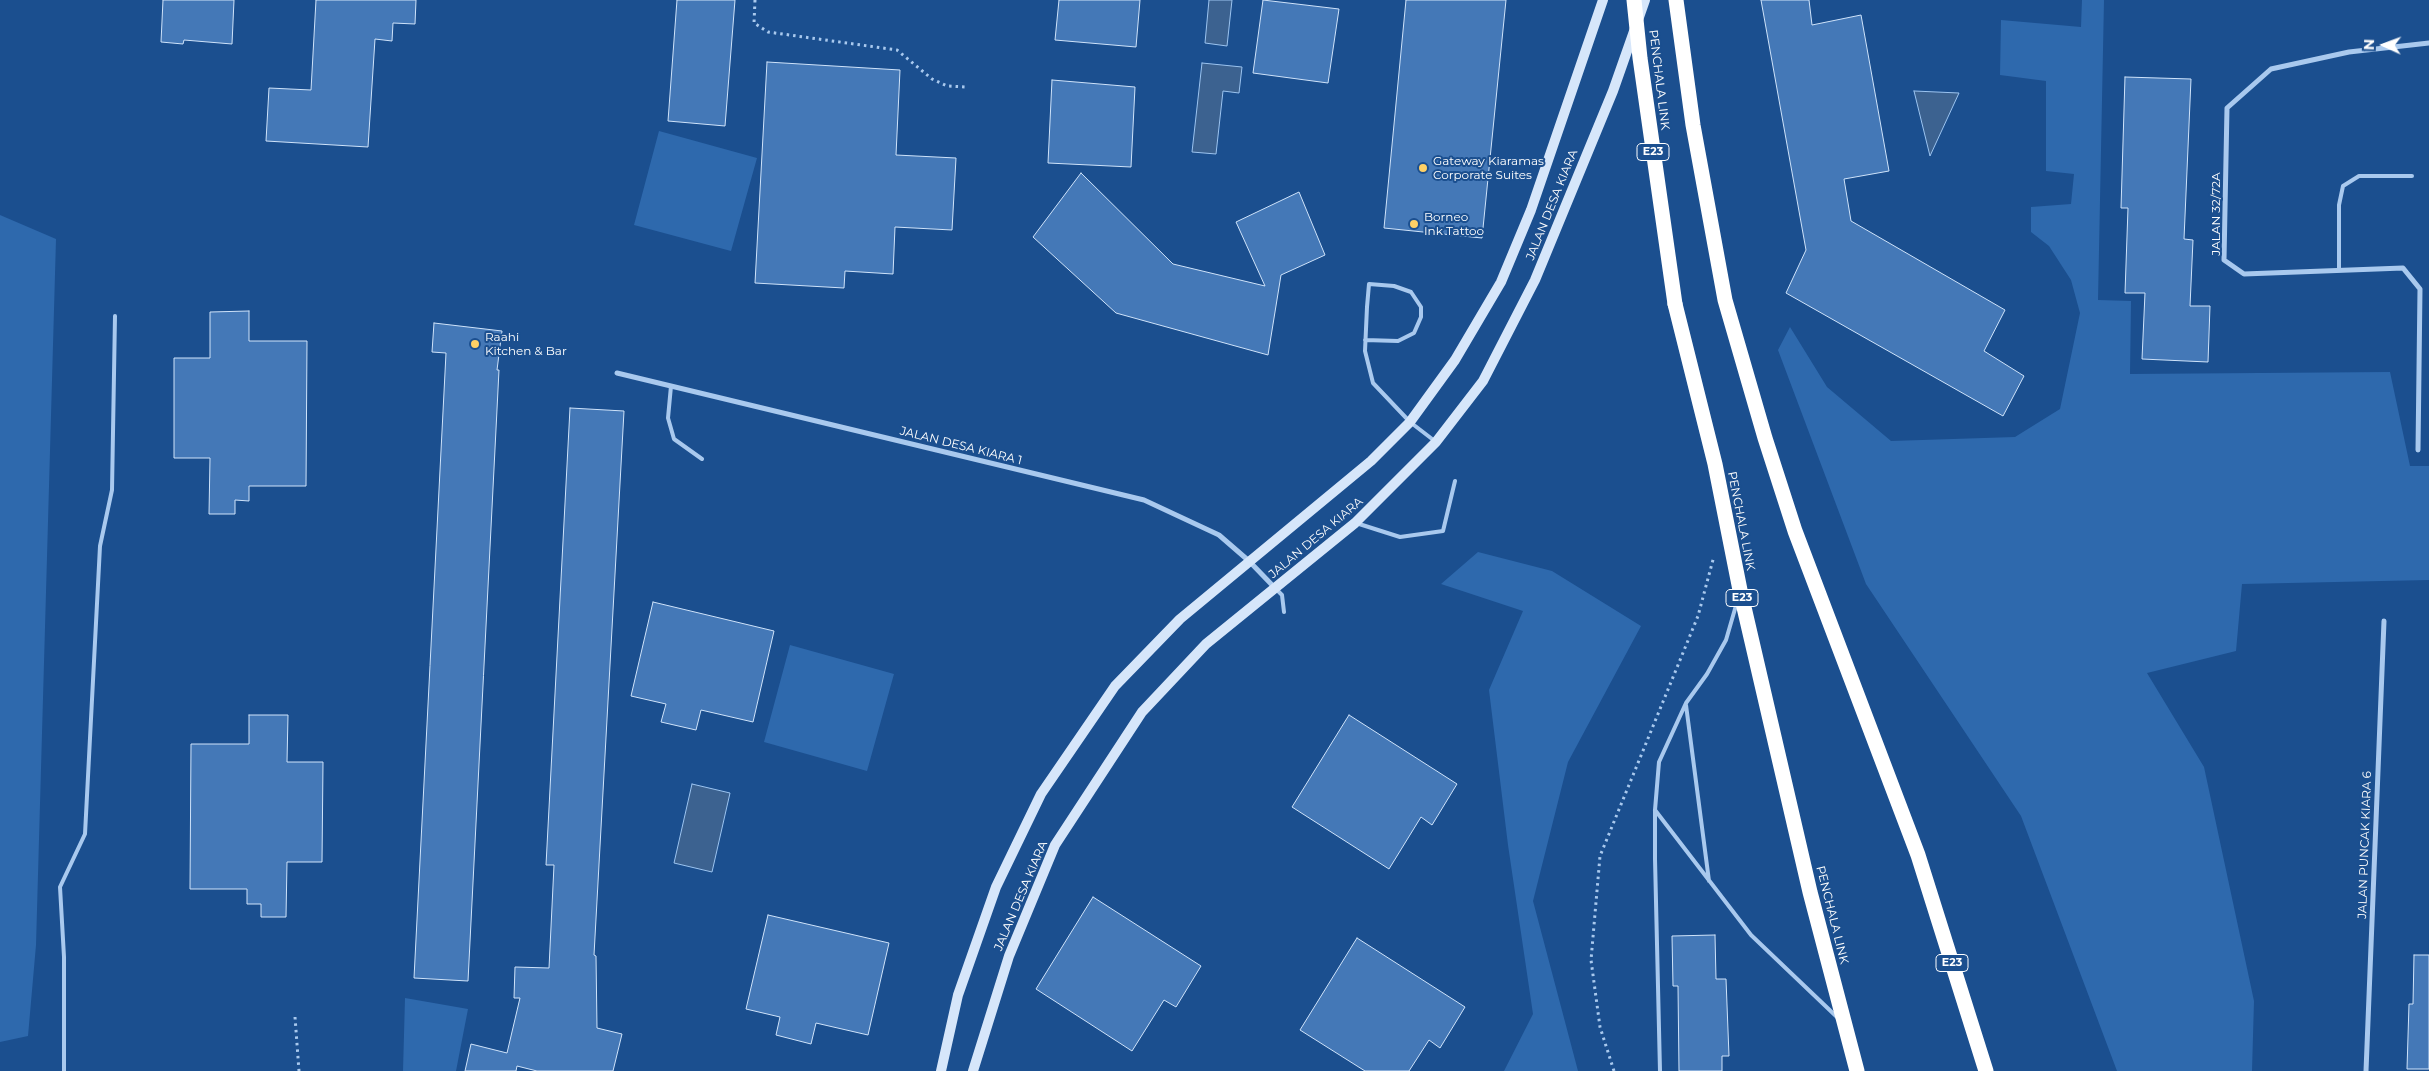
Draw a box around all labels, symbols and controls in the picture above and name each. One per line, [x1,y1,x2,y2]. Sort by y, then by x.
north arrow [2359,20,2409,70]
street label: PENCHALA LINK [1646,29,1672,131]
text: N [2360,39,2378,50]
road number: E23 [1637,144,1669,160]
street label: JALAN DESA KIARA [1523,148,1581,262]
place label: Gateway Kiaramas Corporate Suites [1433,154,1544,182]
marker: Gateway Kiaramas Corporate Suites [1417,162,1429,174]
street label: JALAN 32/72A [2209,172,2223,256]
place label: Borneo Ink Tattoo [1424,210,1484,238]
marker: Borneo Ink Tattoo [1408,218,1420,230]
place label: Raahi Kitchen & Bar [485,330,567,358]
marker: Raahi Kitchen & Bar [469,338,481,350]
street label: JALAN DESA KIARA 1 [898,424,1024,468]
street label: PENCHALA LINK [1724,470,1758,572]
street label: JALAN DESA KIARA [1266,495,1366,581]
road number: E23 [1726,590,1758,606]
street label: JALAN PUNCAK KIARA 6 [2355,771,2375,919]
street label: JALAN DESA KIARA [991,839,1051,953]
street label: PENCHALA LINK [1813,864,1851,966]
road number: E23 [1936,954,1968,971]

